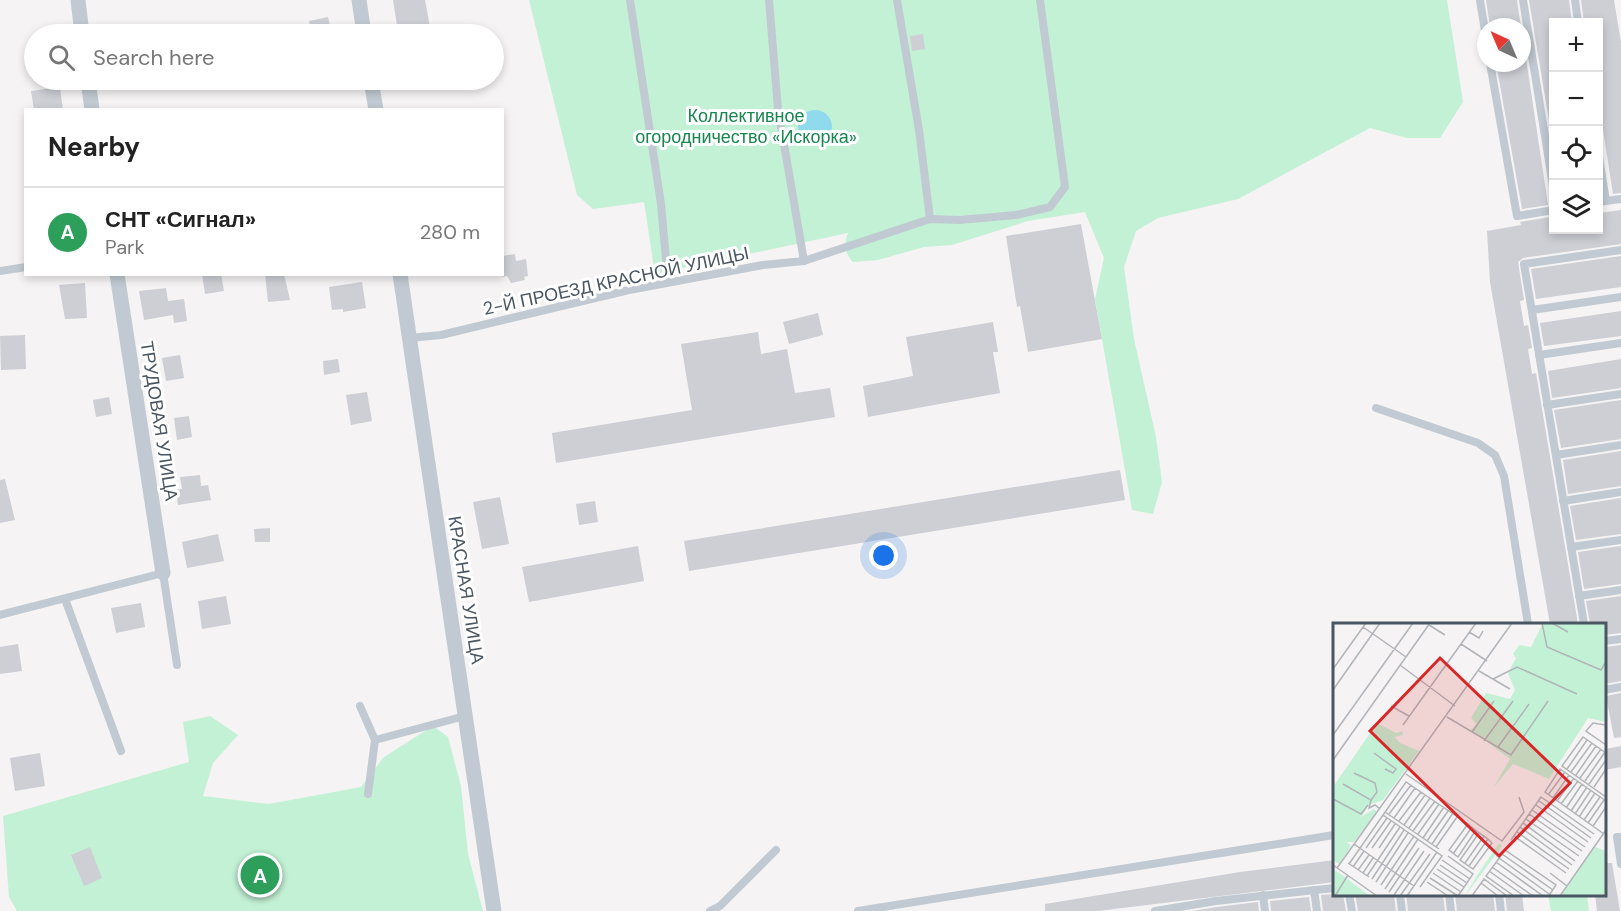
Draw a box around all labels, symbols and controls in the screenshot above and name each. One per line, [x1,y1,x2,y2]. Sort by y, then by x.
north arrow [1477,18,1531,72]
map controls [1549,18,1603,234]
button: + [1549,18,1603,72]
search box [24,24,504,90]
icon: search [45,41,78,74]
text: Search here [93,43,214,72]
button: − [1549,72,1603,126]
park label: Коллективное огородничество «Искорка» [635,104,857,149]
button: locate [1549,126,1603,180]
text: Nearby [48,130,140,164]
button: layers [1549,180,1603,234]
text: СНТ «Сигнал» [105,205,256,234]
text: A [60,219,75,245]
text: 280 m [420,219,480,245]
text: Park [105,234,145,260]
street label: 2-Й ПРОЕЗД КРАСНОЙ УЛИЦЫ [481,241,751,321]
street label: ТРУДОВАЯ УЛИЦА [135,339,183,503]
street label: КРАСНАЯ УЛИЦА [442,514,490,666]
your location [869,541,898,570]
inset map [1333,623,1606,896]
pin: A [240,852,280,898]

